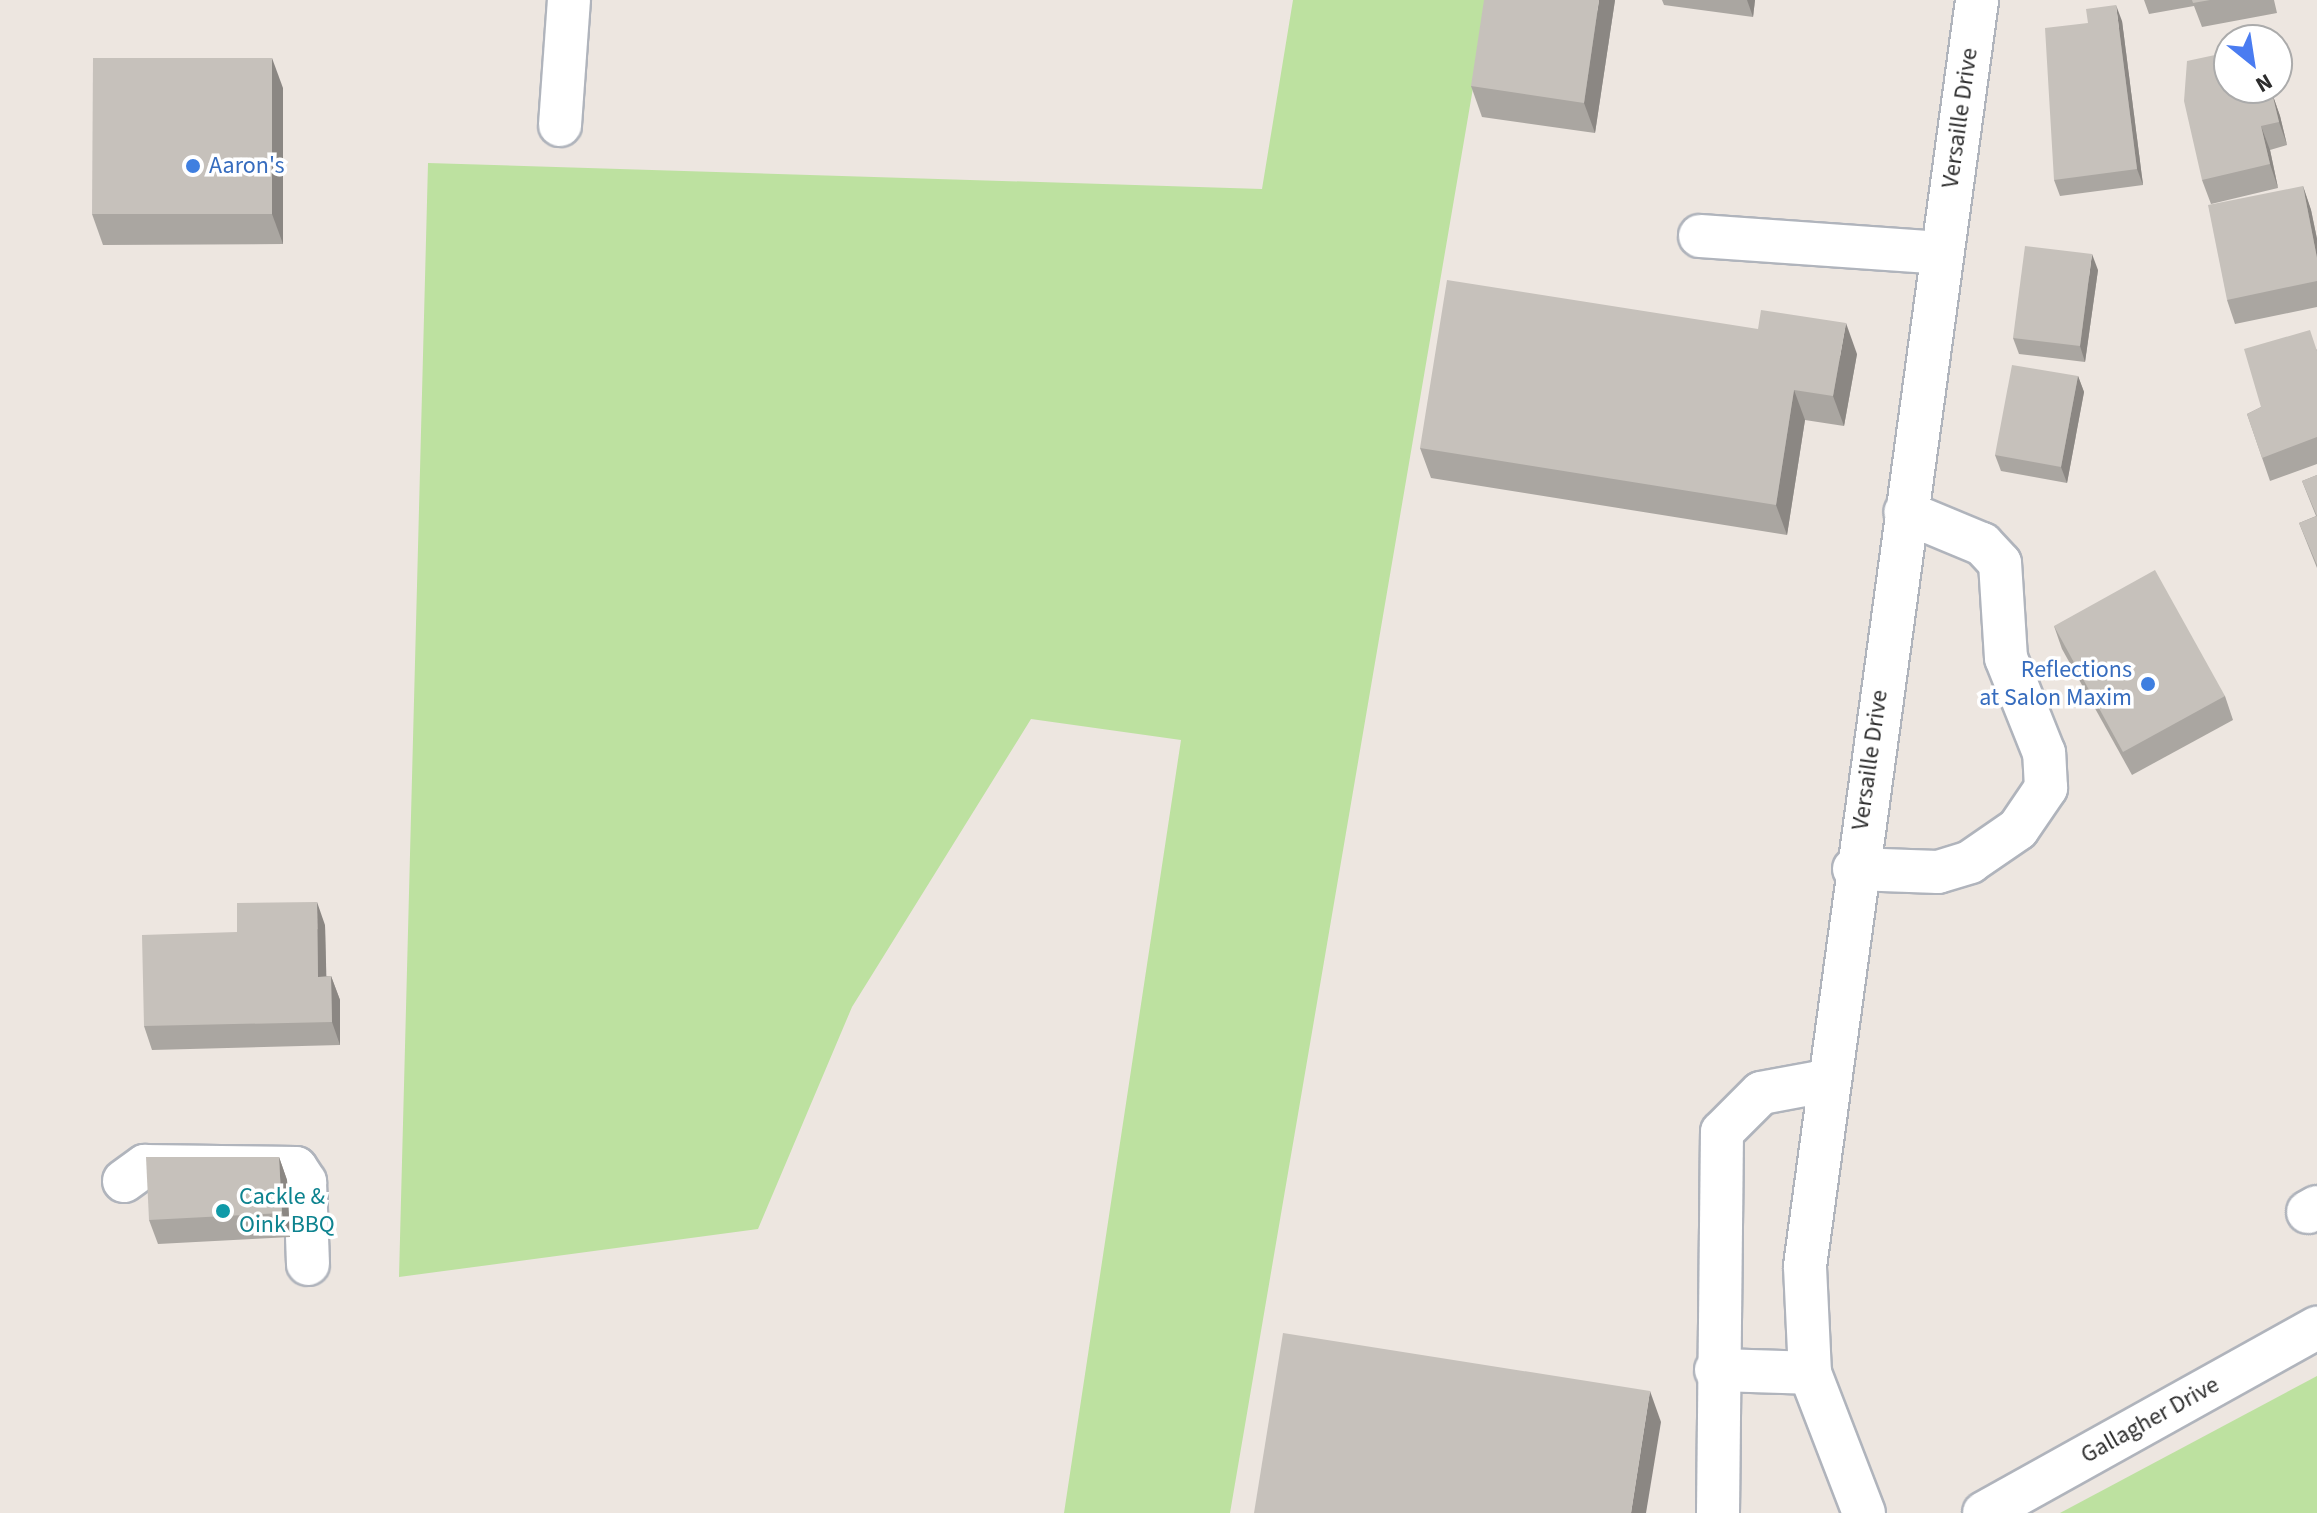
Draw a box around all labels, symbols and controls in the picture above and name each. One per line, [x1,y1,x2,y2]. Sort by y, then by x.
north arrow [2213,24,2293,104]
street label: Versaille Drive [1936,46,1984,190]
text: N [2250,66,2278,101]
place label: Aaron's [209,152,284,180]
marker: Aaron's [184,157,202,175]
place label: Reflections at Salon Maxim [1979,656,2132,712]
marker: Reflections at Salon Maxim [2139,675,2157,693]
street label: Versaille Drive [1846,688,1894,832]
place label: Cackle & Oink BBQ [239,1183,335,1239]
marker: Cackle & Oink BBQ [214,1202,232,1220]
street label: Gallagher Drive [2076,1370,2224,1470]

